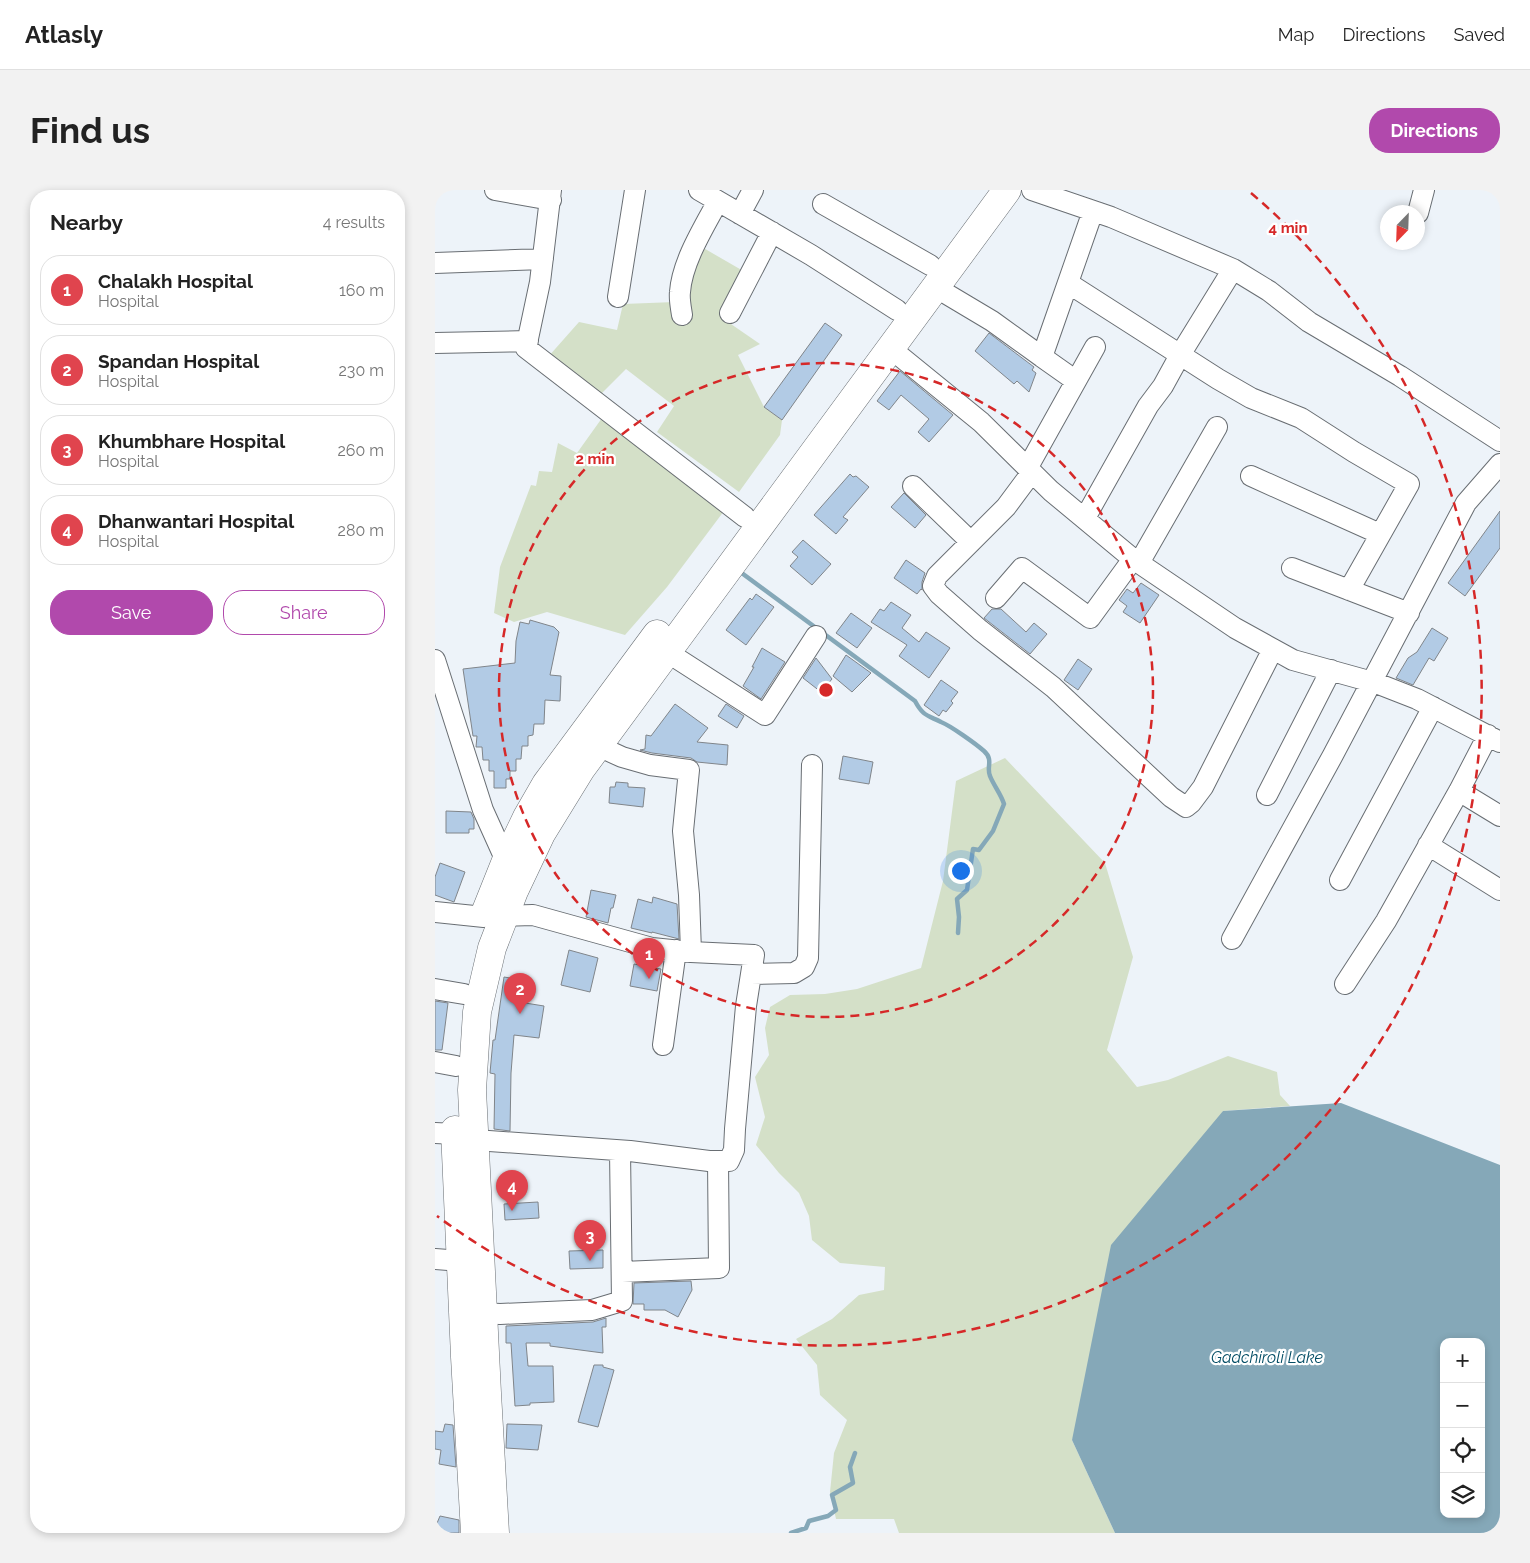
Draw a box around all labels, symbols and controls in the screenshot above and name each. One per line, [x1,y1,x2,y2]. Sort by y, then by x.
text: Atlasly [25,20,103,49]
text: Map [1278,24,1314,45]
text: Directions [1342,24,1426,45]
text: Saved [1454,24,1505,45]
button: Directions [1369,108,1500,153]
text: Find us [30,110,150,151]
north arrow [1380,205,1425,250]
text: Nearby [50,210,123,235]
text: 4 results [323,213,385,232]
text: 4 min [1268,219,1308,237]
text: Chalakh Hospital [98,270,253,292]
text: 1 [63,281,71,300]
text: 160 m [339,281,384,300]
text: Hospital [98,292,159,311]
text: Spandan Hospital [98,350,259,372]
text: 2 [62,361,72,380]
text: 230 m [339,361,384,380]
text: Hospital [98,372,159,391]
text: Khumbhare Hospital [98,430,285,452]
text: 3 [63,441,71,460]
text: 260 m [337,441,384,460]
text: 2 min [576,450,614,468]
text: Hospital [98,452,159,471]
text: Dhanwantari Hospital [98,510,294,532]
text: 4 [62,521,72,540]
text: 280 m [338,521,384,540]
text: Hospital [98,532,159,551]
button: Save [50,590,213,635]
button: Share [223,590,385,635]
centre of rings [817,681,835,699]
your location [948,858,974,884]
pin: 1 [633,938,665,979]
pin: 2 [504,973,536,1014]
pin: 4 [496,1170,528,1211]
pin: 3 [574,1220,606,1261]
map controls [1440,1338,1485,1518]
button: + [1440,1338,1485,1383]
water label: Gadchiroli Lake [1211,1348,1323,1367]
button: − [1440,1383,1485,1428]
button: locate [1440,1428,1485,1473]
button: layers [1440,1473,1485,1518]

